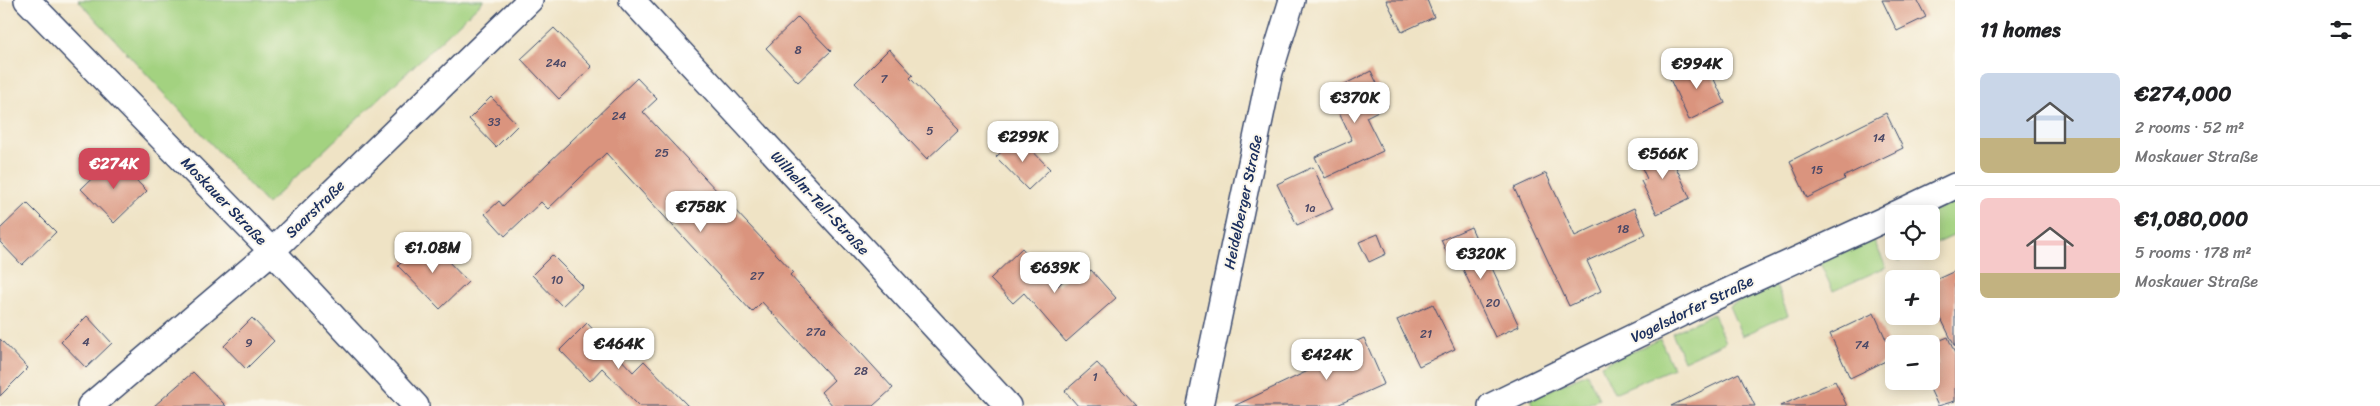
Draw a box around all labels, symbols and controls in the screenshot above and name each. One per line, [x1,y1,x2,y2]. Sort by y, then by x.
text: 11 homes [1980,11,2061,49]
icon: filters [2327,16,2355,44]
house number: 8 [794,39,802,61]
pin: €994K [1662,48,1732,90]
text: €994K [1672,49,1722,78]
house number: 24a [546,52,566,74]
house number: 7 [881,68,889,90]
text: €274,000 [2135,75,2232,113]
pin: €370K [1320,82,1390,124]
text: €370K [1331,83,1379,112]
icon: home [2020,93,2080,153]
house number: 24 [612,105,627,127]
house number: 33 [487,111,501,133]
text: 2 rooms · 52 m² [2135,113,2244,142]
house number: 5 [926,120,934,142]
pin: €299K [988,120,1058,163]
text: €299K [998,122,1048,151]
house number: 14 [1873,127,1886,149]
street label: Heidelberger Straße [1216,132,1270,272]
pin: €566K [1628,138,1698,180]
text: €566K [1639,139,1687,168]
house number: 25 [655,142,669,164]
text: Moskauer Straße [2135,142,2258,171]
street label: Wilhelm-Tell-Straße [764,144,876,262]
pin: €274K [79,148,149,190]
text: €274K [90,149,138,178]
street label: Moskauer Straße [175,151,273,251]
house number: 15 [1811,159,1823,181]
street label: Saarstraße [279,173,351,245]
pin: €758K [666,190,736,233]
text: €758K [677,192,725,221]
house number: 1a [1304,197,1316,219]
text: €1,080,000 [2135,200,2248,238]
map controls [1885,205,1940,390]
button: locate [1885,205,1940,260]
house number: 18 [1617,218,1629,240]
icon: home [2020,218,2080,278]
pin: €1.08M [392,232,474,274]
text: €1.08M [405,233,461,262]
pin: €320K [1446,238,1516,280]
text: 5 rooms · 178 m² [2135,238,2252,267]
text: €320K [1457,239,1505,268]
pin: €639K [1020,252,1090,294]
text: €639K [1031,253,1079,282]
house number: 27 [750,265,765,287]
text: Moskauer Straße [2135,267,2258,296]
street label: Vogelsdorfer Straße [1626,268,1758,350]
house number: 10 [551,269,564,291]
button: + [1885,270,1940,325]
house number: 20 [1486,292,1501,314]
house number: 27a [806,321,826,343]
house number: 21 [1420,323,1432,345]
pin: €464K [584,328,654,370]
text: €464K [594,329,644,358]
house number: 4 [82,331,90,353]
house number: 9 [245,332,253,354]
house number: 74 [1855,334,1870,356]
button: − [1885,335,1940,390]
pin: €424K [1292,338,1362,381]
text: €424K [1302,340,1352,369]
house number: 28 [854,360,868,382]
house number: 1 [1092,366,1098,388]

